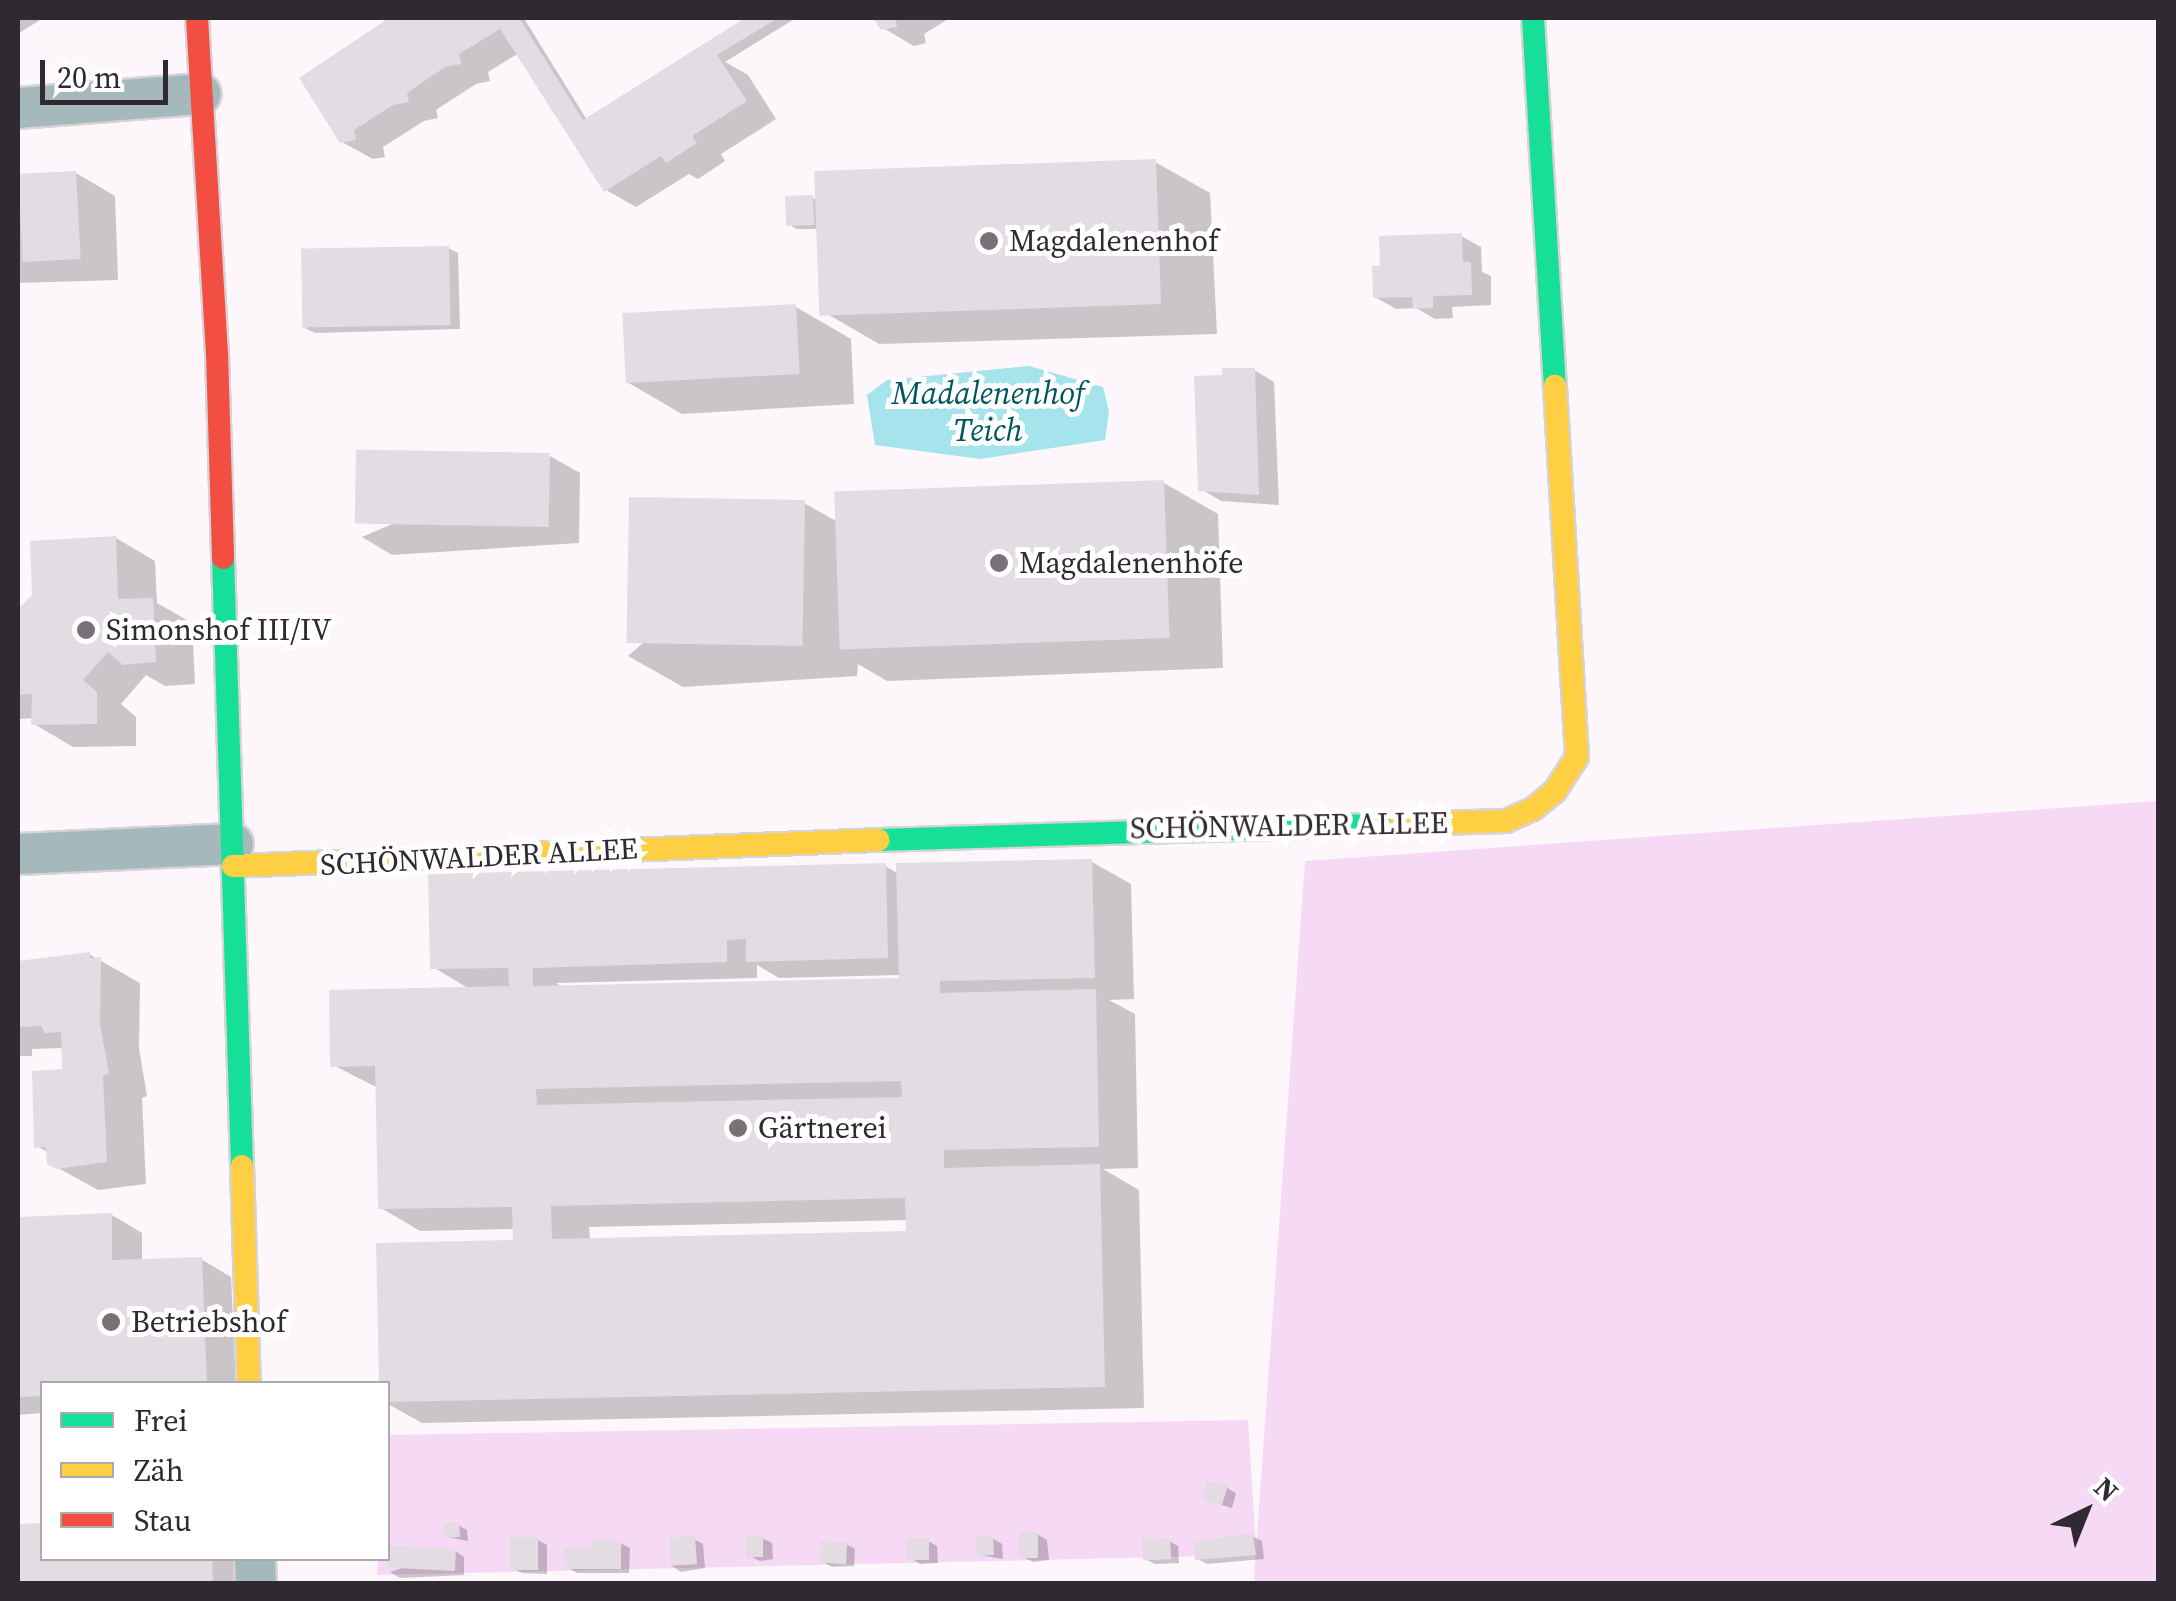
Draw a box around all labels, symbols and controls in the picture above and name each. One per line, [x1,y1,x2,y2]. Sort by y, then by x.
scale bar [45,40,172,102]
text: 20 m [57,57,121,98]
place label: Magdalenenhof [1009,223,1219,259]
marker: Magdalenenhof [978,230,1000,252]
water label: Madalenenhof Teich [892,375,1084,450]
place label: Magdalenenhöfe [1019,545,1244,581]
marker: Magdalenenhöfe [988,552,1010,574]
place label: Simonshof III/IV [106,612,331,648]
marker: Simonshof III/IV [75,619,97,641]
street label: SCHÖNWALDER ALLEE [1130,805,1448,847]
street label: SCHÖNWALDER ALLEE [319,831,639,883]
place label: Gärtnerei [758,1110,887,1146]
marker: Gärtnerei [727,1117,749,1139]
place label: Betriebshof [131,1304,287,1340]
marker: Betriebshof [100,1311,122,1333]
legend [40,1381,390,1561]
text: Frei [134,1400,187,1441]
text: Zäh [134,1450,184,1491]
north arrow [2036,1461,2136,1561]
text: N [2086,1468,2127,1510]
text: Stau [134,1500,192,1541]

